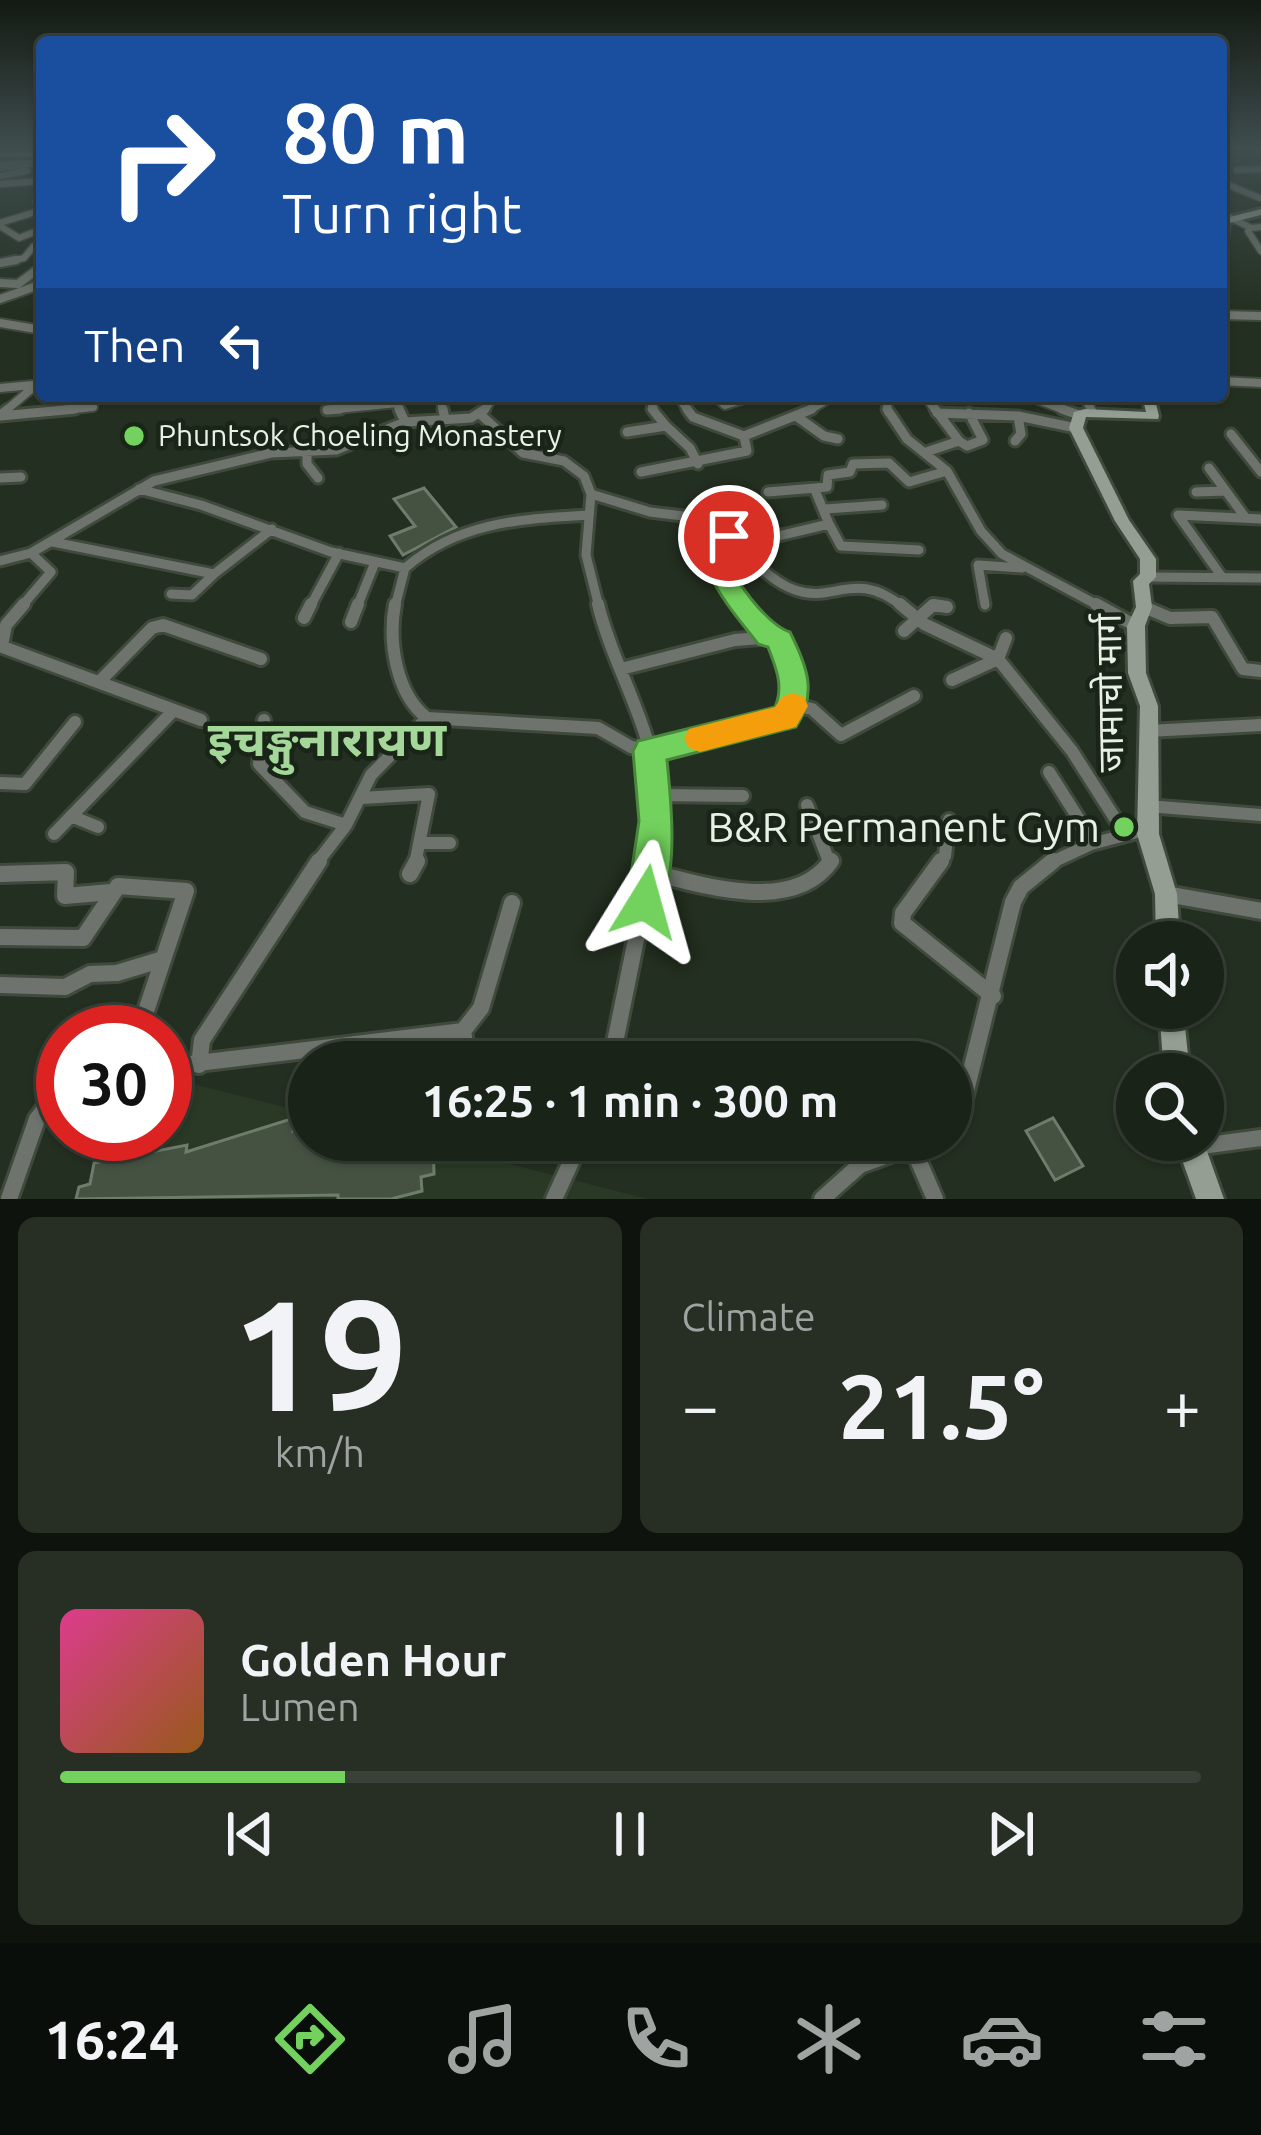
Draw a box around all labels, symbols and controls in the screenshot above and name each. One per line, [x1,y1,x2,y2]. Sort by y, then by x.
icon: right [84,84,240,240]
text: 80 m [282,85,469,179]
text: Turn right [282,183,522,243]
icon: left [209,312,275,378]
text: Then [84,320,185,371]
place label: Phuntsok Choeling Monastery [158,418,562,452]
marker: Phuntsok Choeling Monastery [121,423,147,449]
pin [678,485,780,587]
icon: arrive [696,503,762,569]
street label: जामाचो मार्ग [1087,612,1130,773]
district label: इचङ्गुनारायण [208,711,448,775]
place label: B&R Permanent Gym [708,803,1100,850]
marker: B&R Permanent Gym [1111,814,1137,840]
position arrow [582,839,708,965]
map controls [1116,921,1224,1161]
button: sound [1116,921,1224,1029]
speed limit sign: 30 [36,1005,192,1161]
button: search [1116,1053,1224,1161]
text: 16:25 · 1 min · 300 m [422,1075,838,1126]
text: 19 [232,1266,408,1440]
text: Climate [682,1295,816,1338]
text: 21.5° [838,1355,1044,1456]
text: − [682,1368,719,1442]
text: + [1164,1368,1201,1442]
text: km/h [275,1431,365,1474]
text: Golden Hour [240,1634,506,1685]
text: Lumen [240,1685,360,1728]
icon: previous [217,1801,283,1867]
icon: pause [597,1801,663,1867]
icon: next [978,1801,1044,1867]
icon: directions [268,1997,352,2081]
icon: music [441,1997,525,2081]
icon: phone [614,1997,698,2081]
icon: climate [787,1997,871,2081]
icon: car [960,1997,1044,2081]
icon: filters [1132,1997,1216,2081]
text: 16:24 [44,2009,180,2069]

